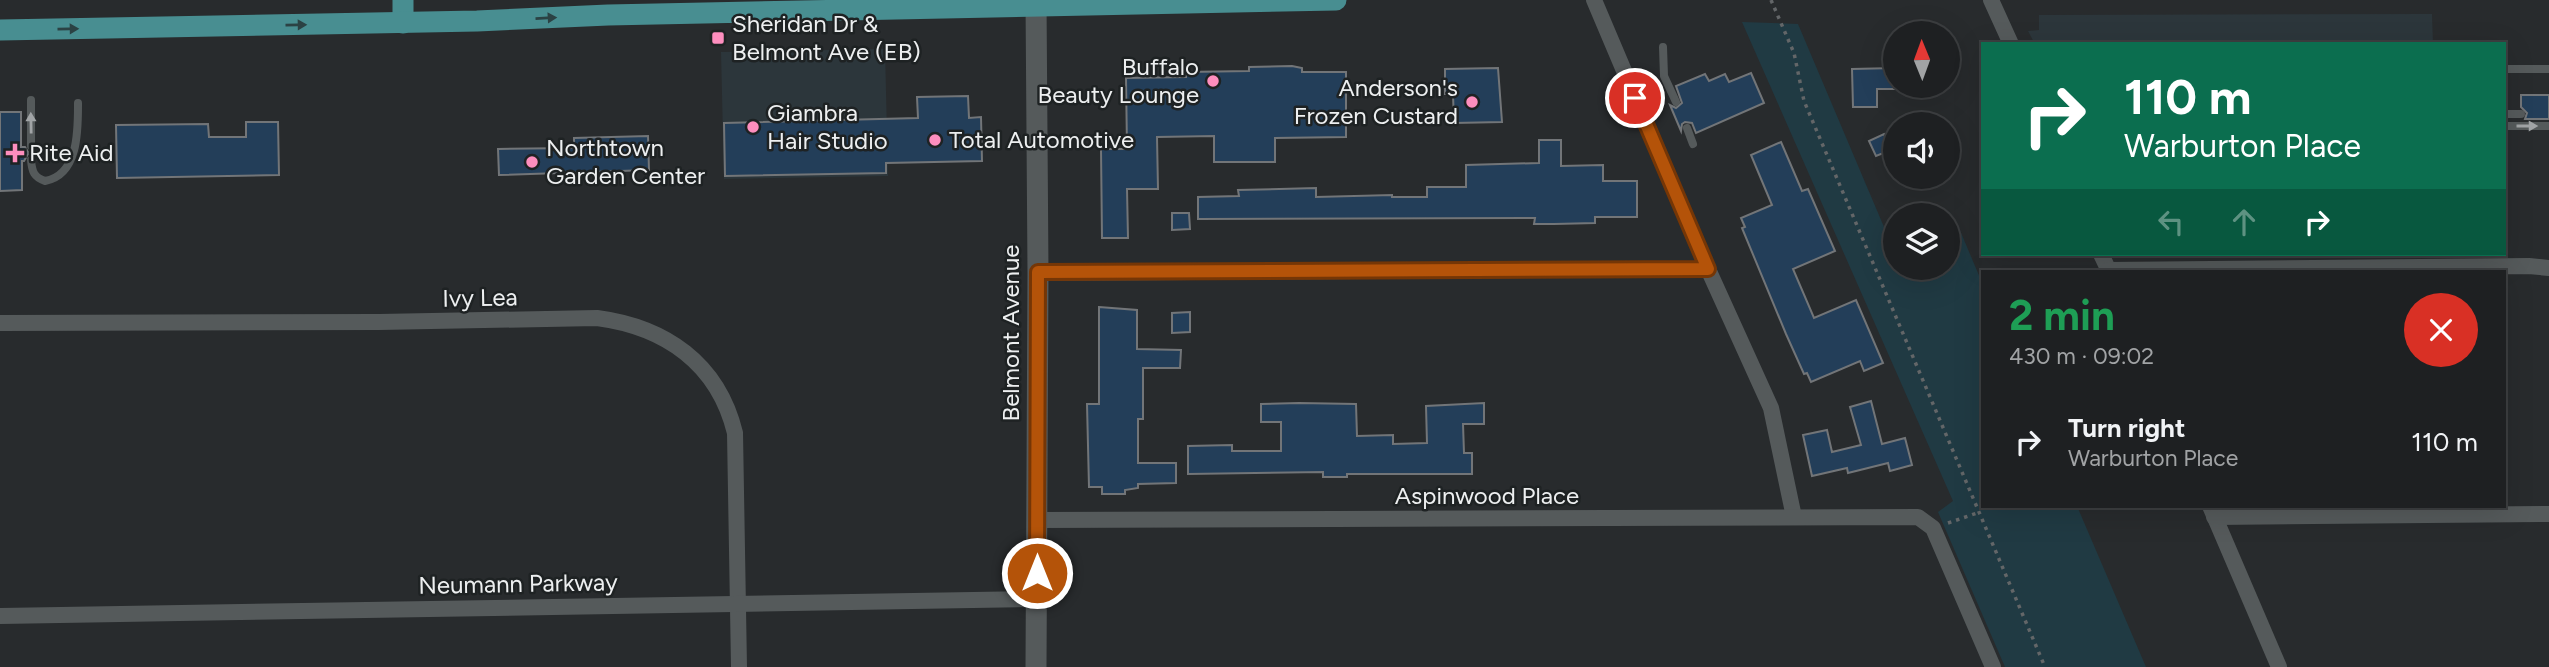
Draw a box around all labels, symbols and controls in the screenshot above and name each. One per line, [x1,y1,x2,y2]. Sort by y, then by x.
place label: Sheridan Dr & Belmont Ave (EB) [732,9,921,66]
one-way arrow [535,12,557,23]
one-way arrow [285,19,307,30]
north arrow [1883,21,1960,98]
map controls [1883,21,1960,280]
one-way arrow [57,23,79,35]
marker: Sheridan Dr & Belmont Ave (EB) [710,30,726,46]
place label: Buffalo Beauty Lounge [1038,52,1199,109]
text: 110 m [2124,67,2252,126]
pin [1605,68,1665,128]
icon: right [2009,70,2100,161]
marker: Buffalo Beauty Lounge [1205,73,1221,89]
place label: Anderson's Frozen Custard [1294,73,1458,130]
icon: arrive [1616,79,1654,117]
marker: Anderson's Frozen Custard [1464,94,1480,110]
place label: Giambra Hair Studio [767,98,888,155]
one-way arrow [25,112,37,134]
button: sound [1883,112,1960,189]
marker: Giambra Hair Studio [745,119,761,135]
one-way arrow [2516,120,2538,132]
place label: Total Automotive [949,125,1134,154]
text: Warburton Place [2124,127,2361,165]
marker: Total Automotive [927,132,943,148]
place label: Northtown Garden Center [546,133,705,190]
place label: Rite Aid [29,138,114,167]
marker: Rite Aid [7,145,23,161]
marker: Northtown Garden Center [524,154,540,170]
button: layers [1883,203,1960,280]
icon: left [2152,203,2190,241]
icon: ahead [2225,203,2263,241]
icon: right [2298,203,2336,241]
street label: Belmont Avenue [996,245,1025,421]
street label: Ivy Lea [442,282,518,313]
text: 2 min [2009,290,2115,341]
button: close [2404,293,2478,367]
text: 430 m · 09:02 [2009,342,2154,370]
text: Turn right [2068,412,2185,444]
icon: right [2009,423,2047,461]
text: 110 m [2411,426,2478,458]
text: Warburton Place [2068,444,2238,472]
street label: Aspinwood Place [1395,481,1579,510]
position arrow [1000,536,1074,610]
street label: Neumann Parkway [418,567,618,600]

